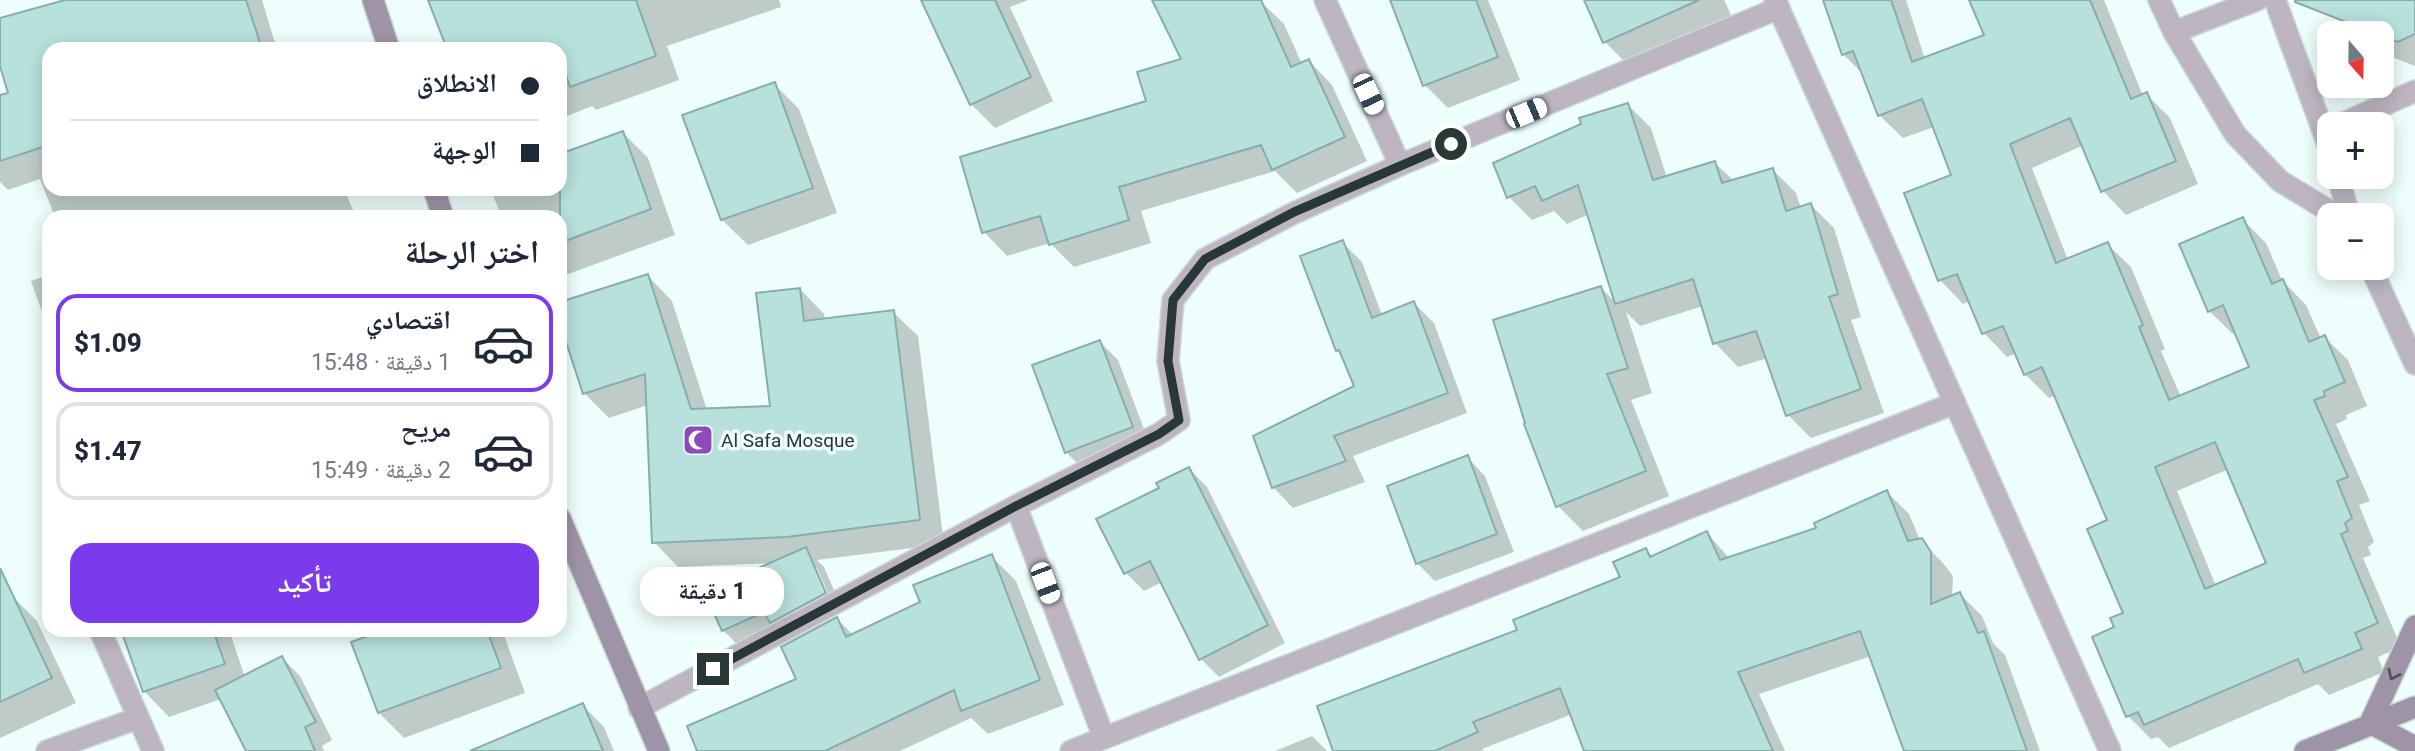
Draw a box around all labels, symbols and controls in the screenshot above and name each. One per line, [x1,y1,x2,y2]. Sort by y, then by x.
north arrow [2317,21,2394,98]
map controls [2317,21,2394,280]
text: الانطلاق [417,68,497,98]
car [1350,71,1387,117]
car [1503,95,1550,131]
button: + [2317,112,2394,189]
route start [1435,128,1467,160]
text: الوجهة [432,135,497,165]
button: − [2317,203,2394,280]
text: اختر الرحلة [405,233,539,271]
text: اقتصادي [366,305,451,335]
icon: car [472,312,535,375]
text: $1.09 [74,328,142,358]
text: 1 دقيقة · 15:48 [311,349,451,376]
text: مريح [401,413,451,443]
icon: car [472,420,535,483]
mosque icon: Al Safa Mosque [681,423,715,457]
place label: Al Safa Mosque [721,429,855,452]
text: $1.47 [74,436,142,466]
text: 2 دقيقة · 15:49 [311,457,451,484]
button: تأكيد [70,543,539,623]
car [1028,560,1063,606]
callout: 1 دقيقة [641,568,785,616]
text: 1 دقيقة [678,578,746,605]
route end [697,653,729,685]
one-way arrow [2387,668,2401,680]

